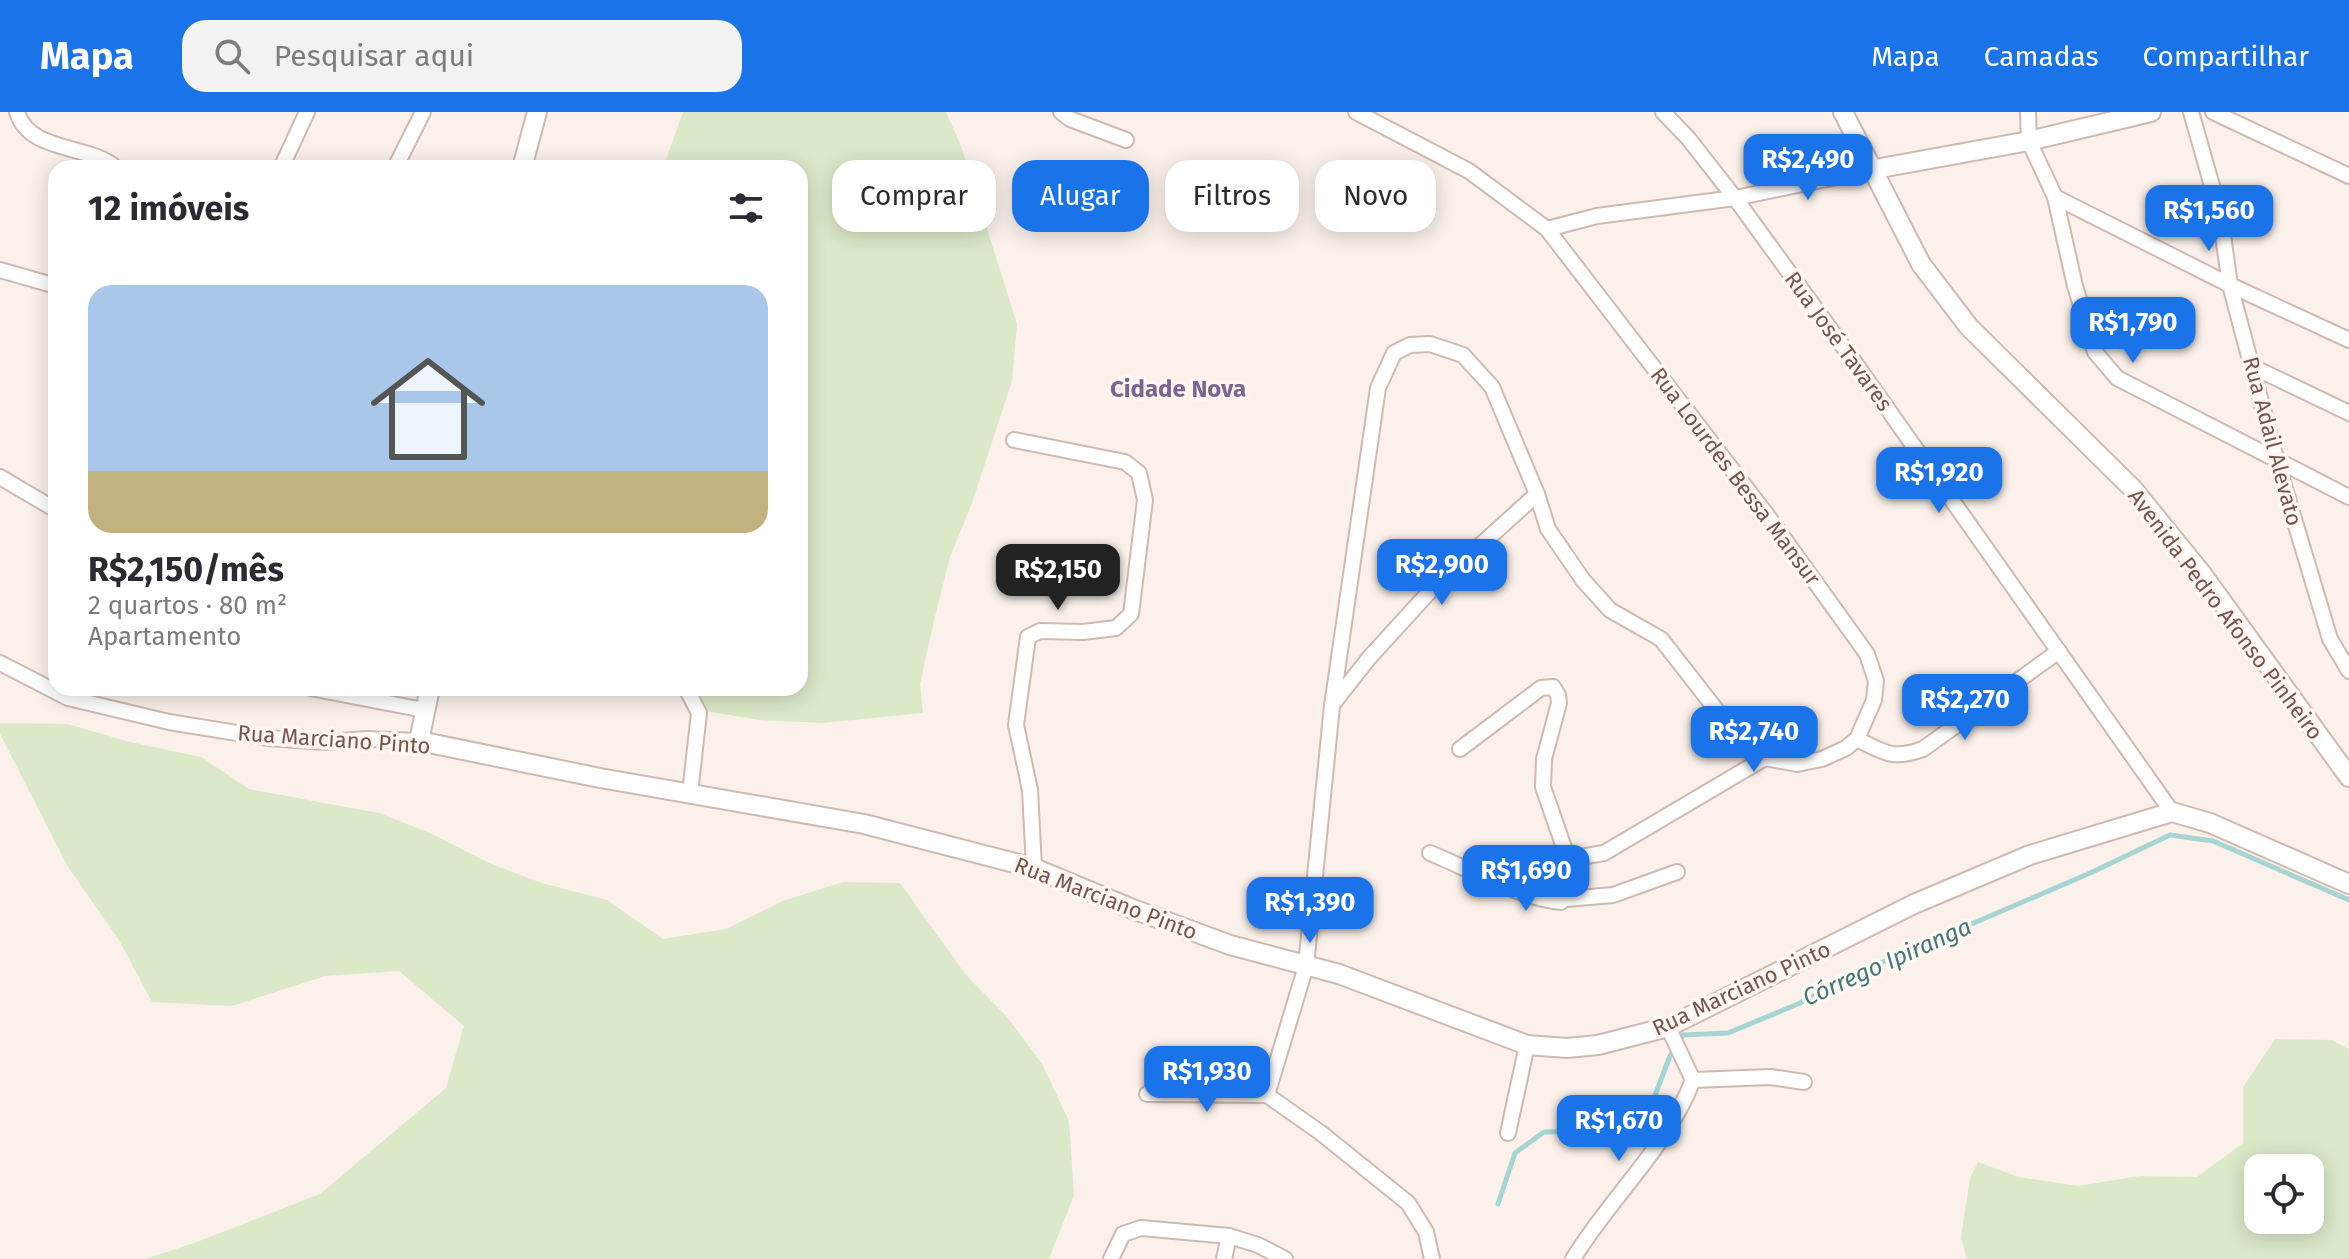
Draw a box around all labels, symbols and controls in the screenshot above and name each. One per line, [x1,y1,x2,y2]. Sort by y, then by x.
search box [182,20,742,92]
text: Mapa [40,33,134,79]
icon: search [210,34,254,78]
text: Pesquisar aqui [274,38,474,74]
text: Mapa [1871,40,1940,73]
text: Camadas [1984,40,2098,73]
text: Compartilhar [2142,40,2309,73]
pin: R$2,490 [1734,134,1882,202]
text: R$2,490 [1762,144,1854,175]
chip: Comprar [832,160,996,232]
chip: Alugar [1012,160,1149,232]
chip: Filtros [1165,160,1299,232]
chip: Novo [1315,160,1436,232]
pin: R$1,560 [2135,185,2283,253]
icon: filters [724,186,768,230]
text: 12 imóveis [88,188,249,229]
text: R$1,560 [2163,195,2255,226]
street label: Rua José Tavares [1779,266,1898,416]
pin: R$1,790 [2059,297,2207,365]
text: R$1,790 [2088,307,2178,338]
icon: home [356,337,500,481]
street label: Rua Adail Alevato [2237,354,2308,529]
street label: Rua Lourdes Bessa Mansur [1645,362,1827,591]
district label: Cidade Nova [1110,375,1246,403]
pin: R$1,920 [1865,447,2013,515]
text: R$1,920 [1894,457,1984,488]
street label: Avenida Pedro Afonso Pinheiro [2122,483,2329,745]
pin: R$2,900 [1368,539,1516,607]
pin: R$2,150 [984,544,1132,612]
text: R$2,150/mês [88,549,284,590]
text: R$2,900 [1395,549,1489,580]
text: R$2,150 [1014,554,1102,585]
text: 2 quartos · 80 m² [88,590,287,621]
text: Apartamento [88,621,241,652]
pin: R$2,270 [1891,674,2039,742]
text: R$2,270 [1920,684,2010,715]
pin: R$2,740 [1680,706,1828,774]
text: R$2,740 [1709,716,1799,747]
street label: Rua Marciano Pinto [237,719,431,760]
pin: R$1,690 [1452,845,1600,913]
street label: Rua Marciano Pinto [1011,851,1201,946]
text: R$1,690 [1480,855,1572,886]
pin: R$1,390 [1236,877,1384,945]
text: R$1,390 [1265,887,1355,918]
water label: Córrego Ipiranga [1798,912,1976,1012]
street label: Rua Marciano Pinto [1648,935,1835,1042]
pin: R$1,930 [1133,1046,1281,1114]
text: R$1,930 [1162,1056,1252,1087]
pin: R$1,670 [1545,1095,1693,1163]
text: R$1,670 [1575,1105,1663,1136]
map controls [2244,1154,2324,1234]
button: locate [2244,1154,2324,1234]

